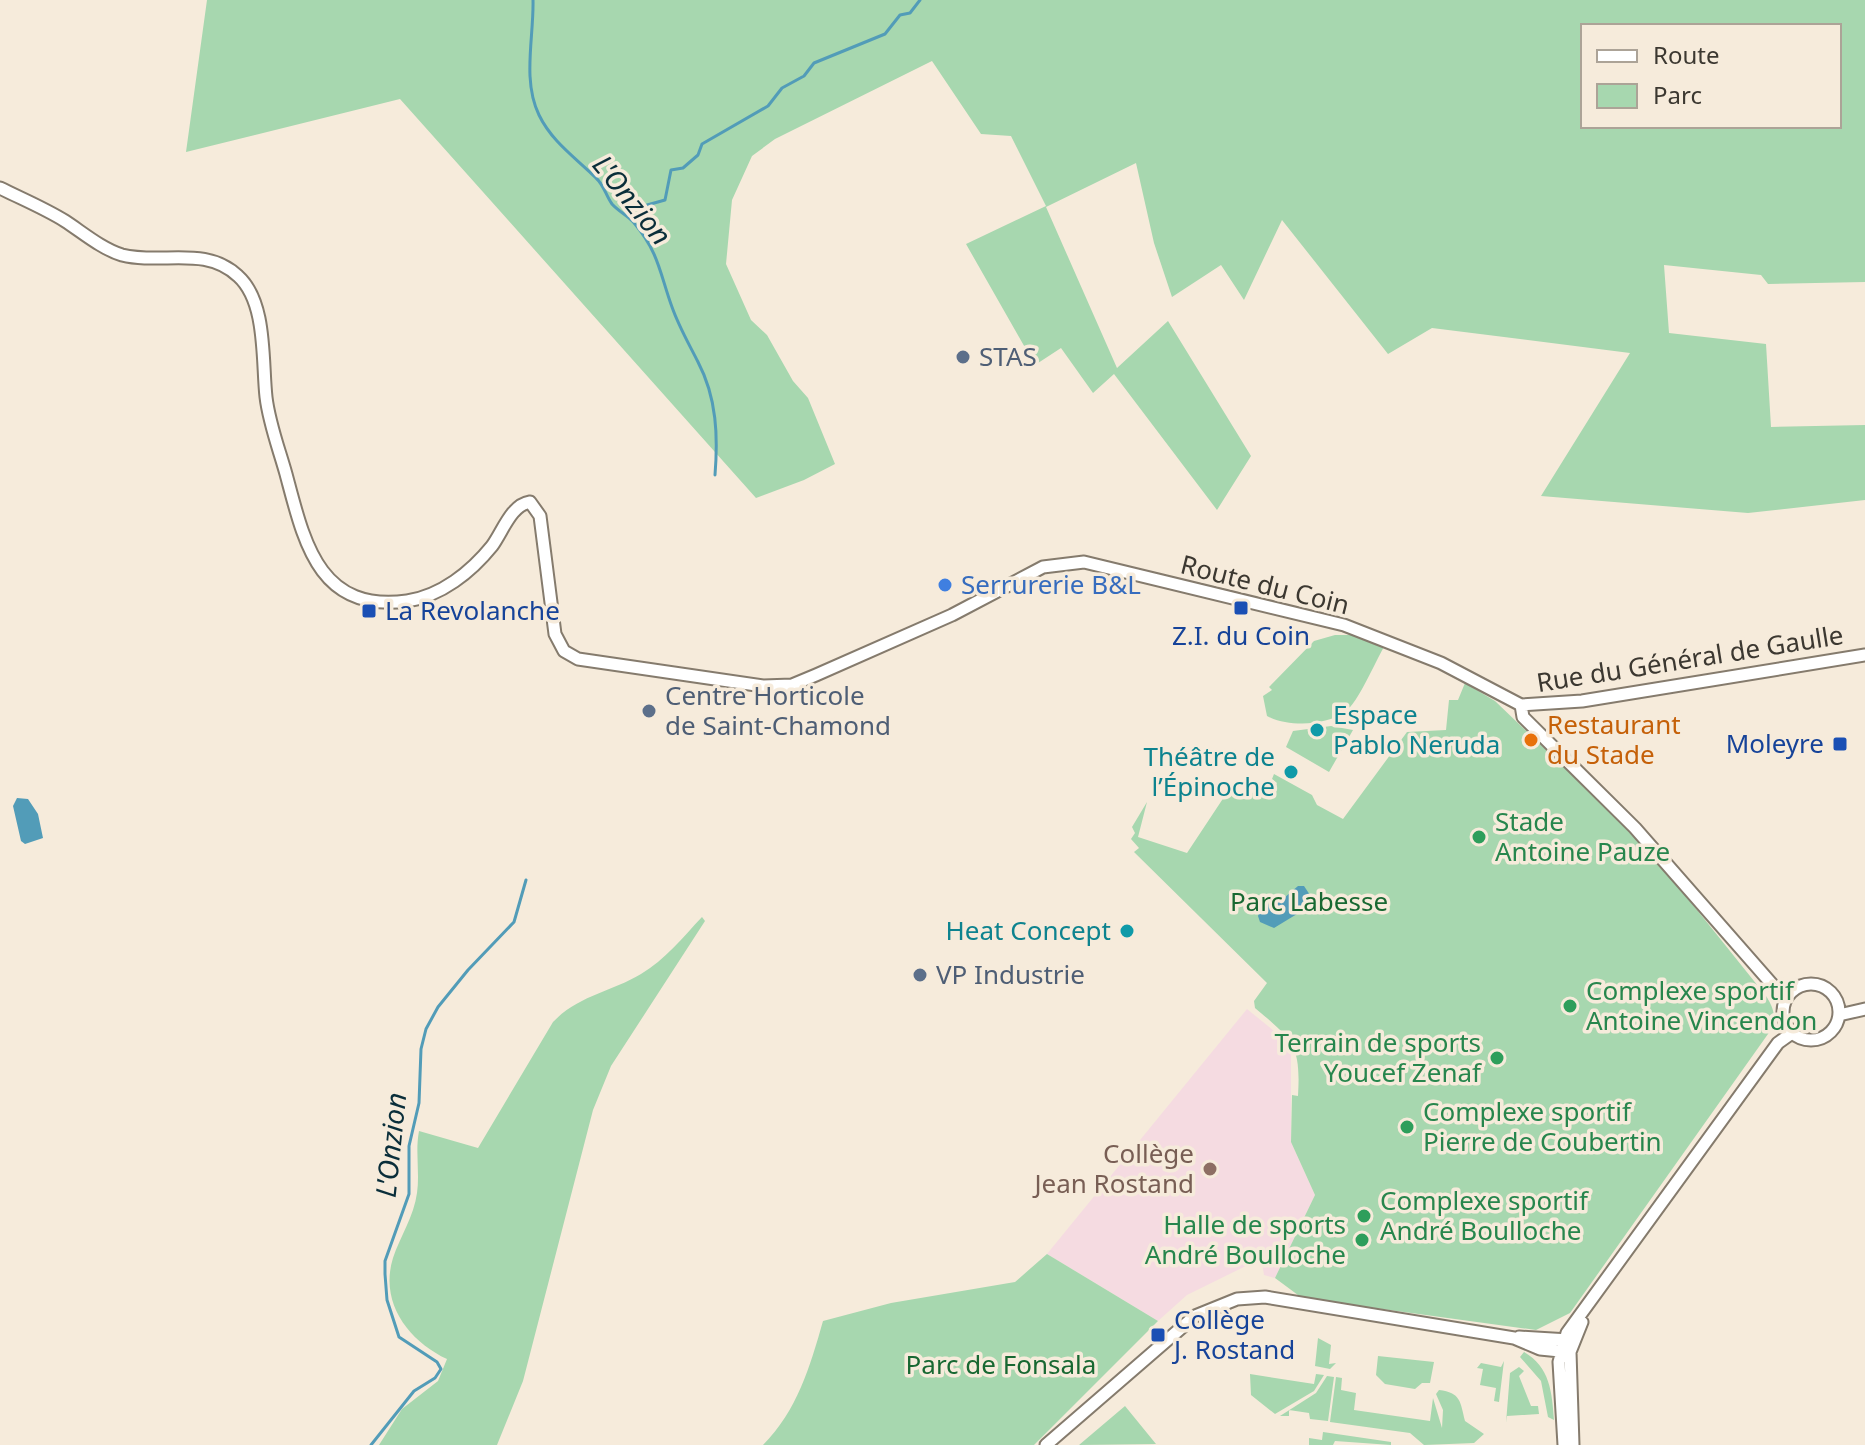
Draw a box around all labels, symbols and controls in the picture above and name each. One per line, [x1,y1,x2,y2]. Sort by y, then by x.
legend [1581,24,1841,128]
text: Route [1653,38,1719,71]
text: Parc [1653,78,1702,111]
water label: L'Onzion [585,146,681,252]
place label: STAS [979,338,1037,374]
marker: STAS [954,348,972,366]
street label: Route du Coin [1177,546,1353,622]
place label: Serrurerie B&L [961,566,1141,602]
marker: Serrurerie B&L [936,576,954,594]
place label: La Revolanche [385,592,560,628]
marker: Z.I. du Coin [1232,599,1250,617]
marker: La Revolanche [360,602,378,620]
street label: Rue du Général de Gaulle [1534,616,1846,700]
place label: Z.I. du Coin [1172,617,1310,653]
place label: Centre Horticole de Saint-Chamond [665,677,891,743]
place label: Espace Pablo Neruda [1333,696,1500,762]
marker: Centre Horticole de Saint-Chamond [640,702,658,720]
place label: Restaurant du Stade [1547,706,1681,772]
marker: Espace Pablo Neruda [1308,721,1326,739]
place label: Moleyre [1726,725,1824,761]
marker: Restaurant du Stade [1522,731,1540,749]
marker: Moleyre [1831,735,1849,753]
place label: Théâtre de l’Épinoche [1144,738,1275,804]
marker: Théâtre de l’Épinoche [1282,763,1300,781]
place label: Stade Antoine Pauze [1495,803,1670,869]
marker: Stade Antoine Pauze [1470,828,1488,846]
park label: Parc Labesse [1230,883,1388,919]
place label: Heat Concept [946,912,1111,948]
marker: Heat Concept [1118,922,1136,940]
place label: VP Industrie [936,956,1085,992]
marker: VP Industrie [911,966,929,984]
place label: Complexe sportif Antoine Vincendon [1586,972,1817,1038]
marker: Complexe sportif Antoine Vincendon [1561,997,1579,1015]
place label: Terrain de sports Youcef Zenaf [1274,1024,1483,1090]
marker: Terrain de sports Youcef Zenaf [1488,1049,1506,1067]
water label: L'Onzion [366,1091,414,1199]
place label: Complexe sportif Pierre de Coubertin [1423,1093,1662,1159]
marker: Complexe sportif Pierre de Coubertin [1398,1118,1416,1136]
place label: Collège Jean Rostand [1031,1135,1194,1201]
marker: Collège Jean Rostand [1201,1160,1219,1178]
place label: Complexe sportif André Boulloche [1380,1182,1590,1248]
place label: Halle de sports André Boulloche [1145,1206,1346,1272]
marker: Complexe sportif André Boulloche [1355,1207,1373,1225]
marker: Halle de sports André Boulloche [1353,1231,1371,1249]
place label: Collège J. Rostand [1171,1301,1295,1367]
marker: Collège J. Rostand [1149,1326,1167,1344]
park label: Parc de Fonsala [906,1346,1096,1382]

